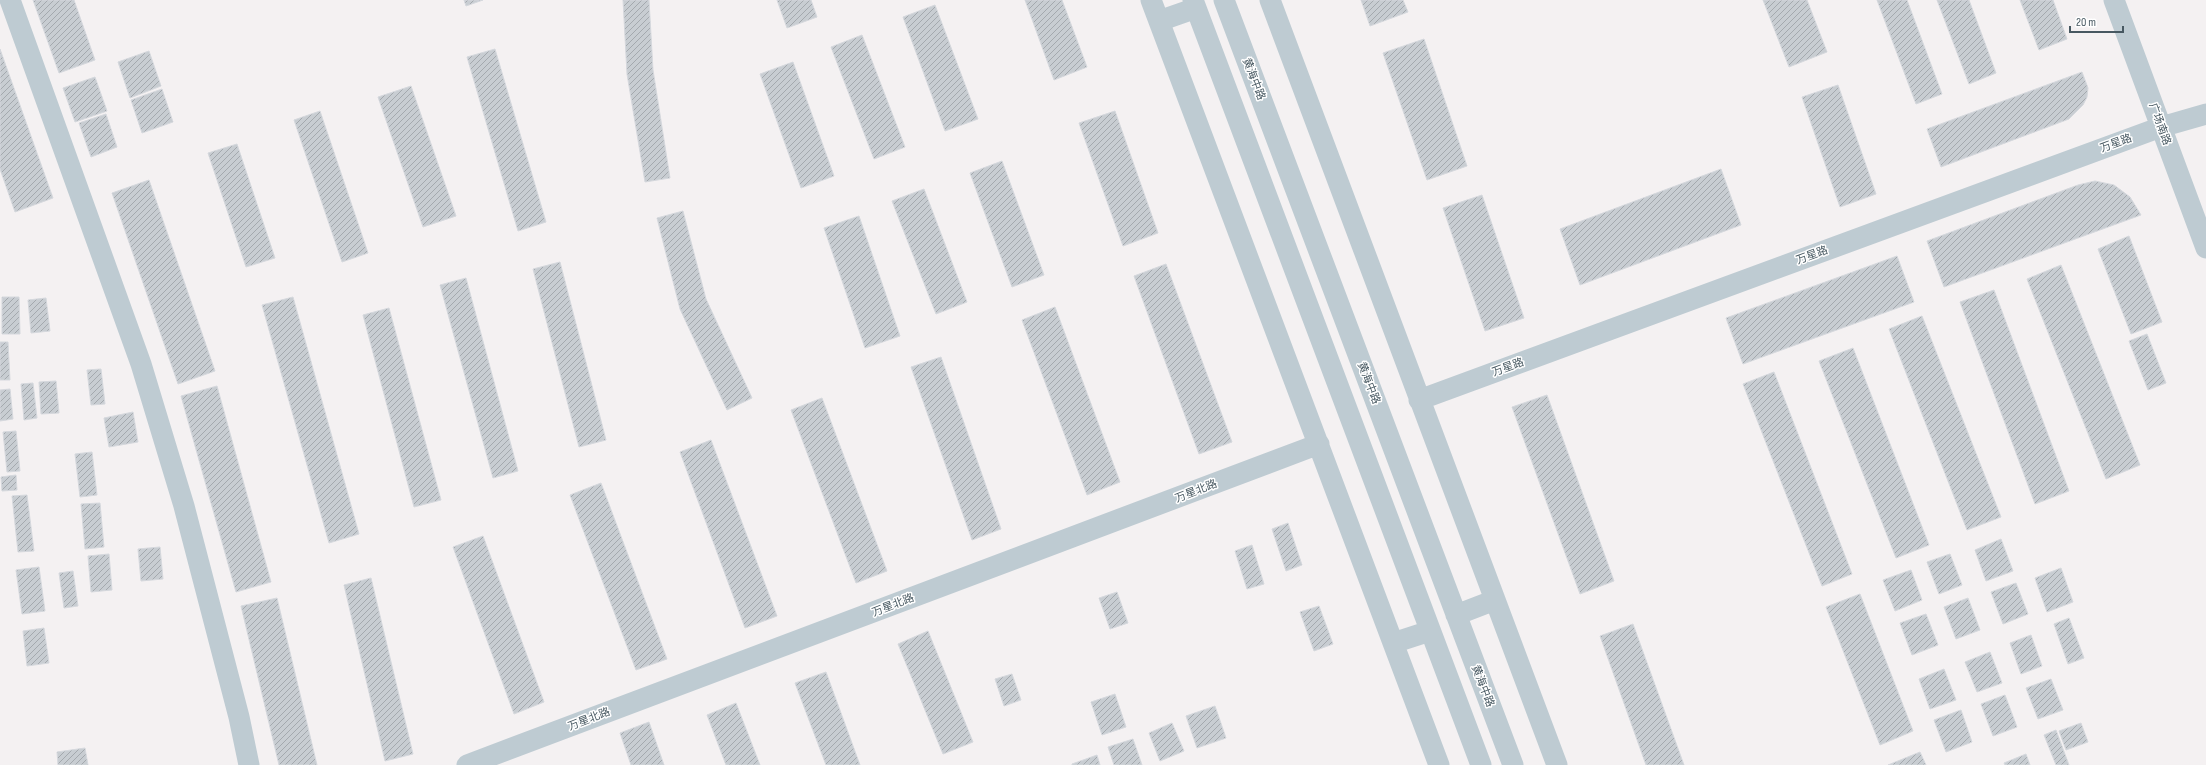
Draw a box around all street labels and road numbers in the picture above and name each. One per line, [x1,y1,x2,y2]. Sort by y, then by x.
street label: 黄海中路 [1240,56,1268,102]
street label: 广场南路 [2146,101,2174,147]
street label: 万星路 [2098,131,2134,155]
street label: 万星路 [1794,243,1830,267]
street label: 万星路 [1490,355,1526,379]
street label: 黄海中路 [1355,360,1383,406]
street label: 万星北路 [1173,477,1219,505]
street label: 万星北路 [870,591,916,619]
street label: 黄海中路 [1469,663,1497,709]
street label: 万星北路 [566,705,612,733]

